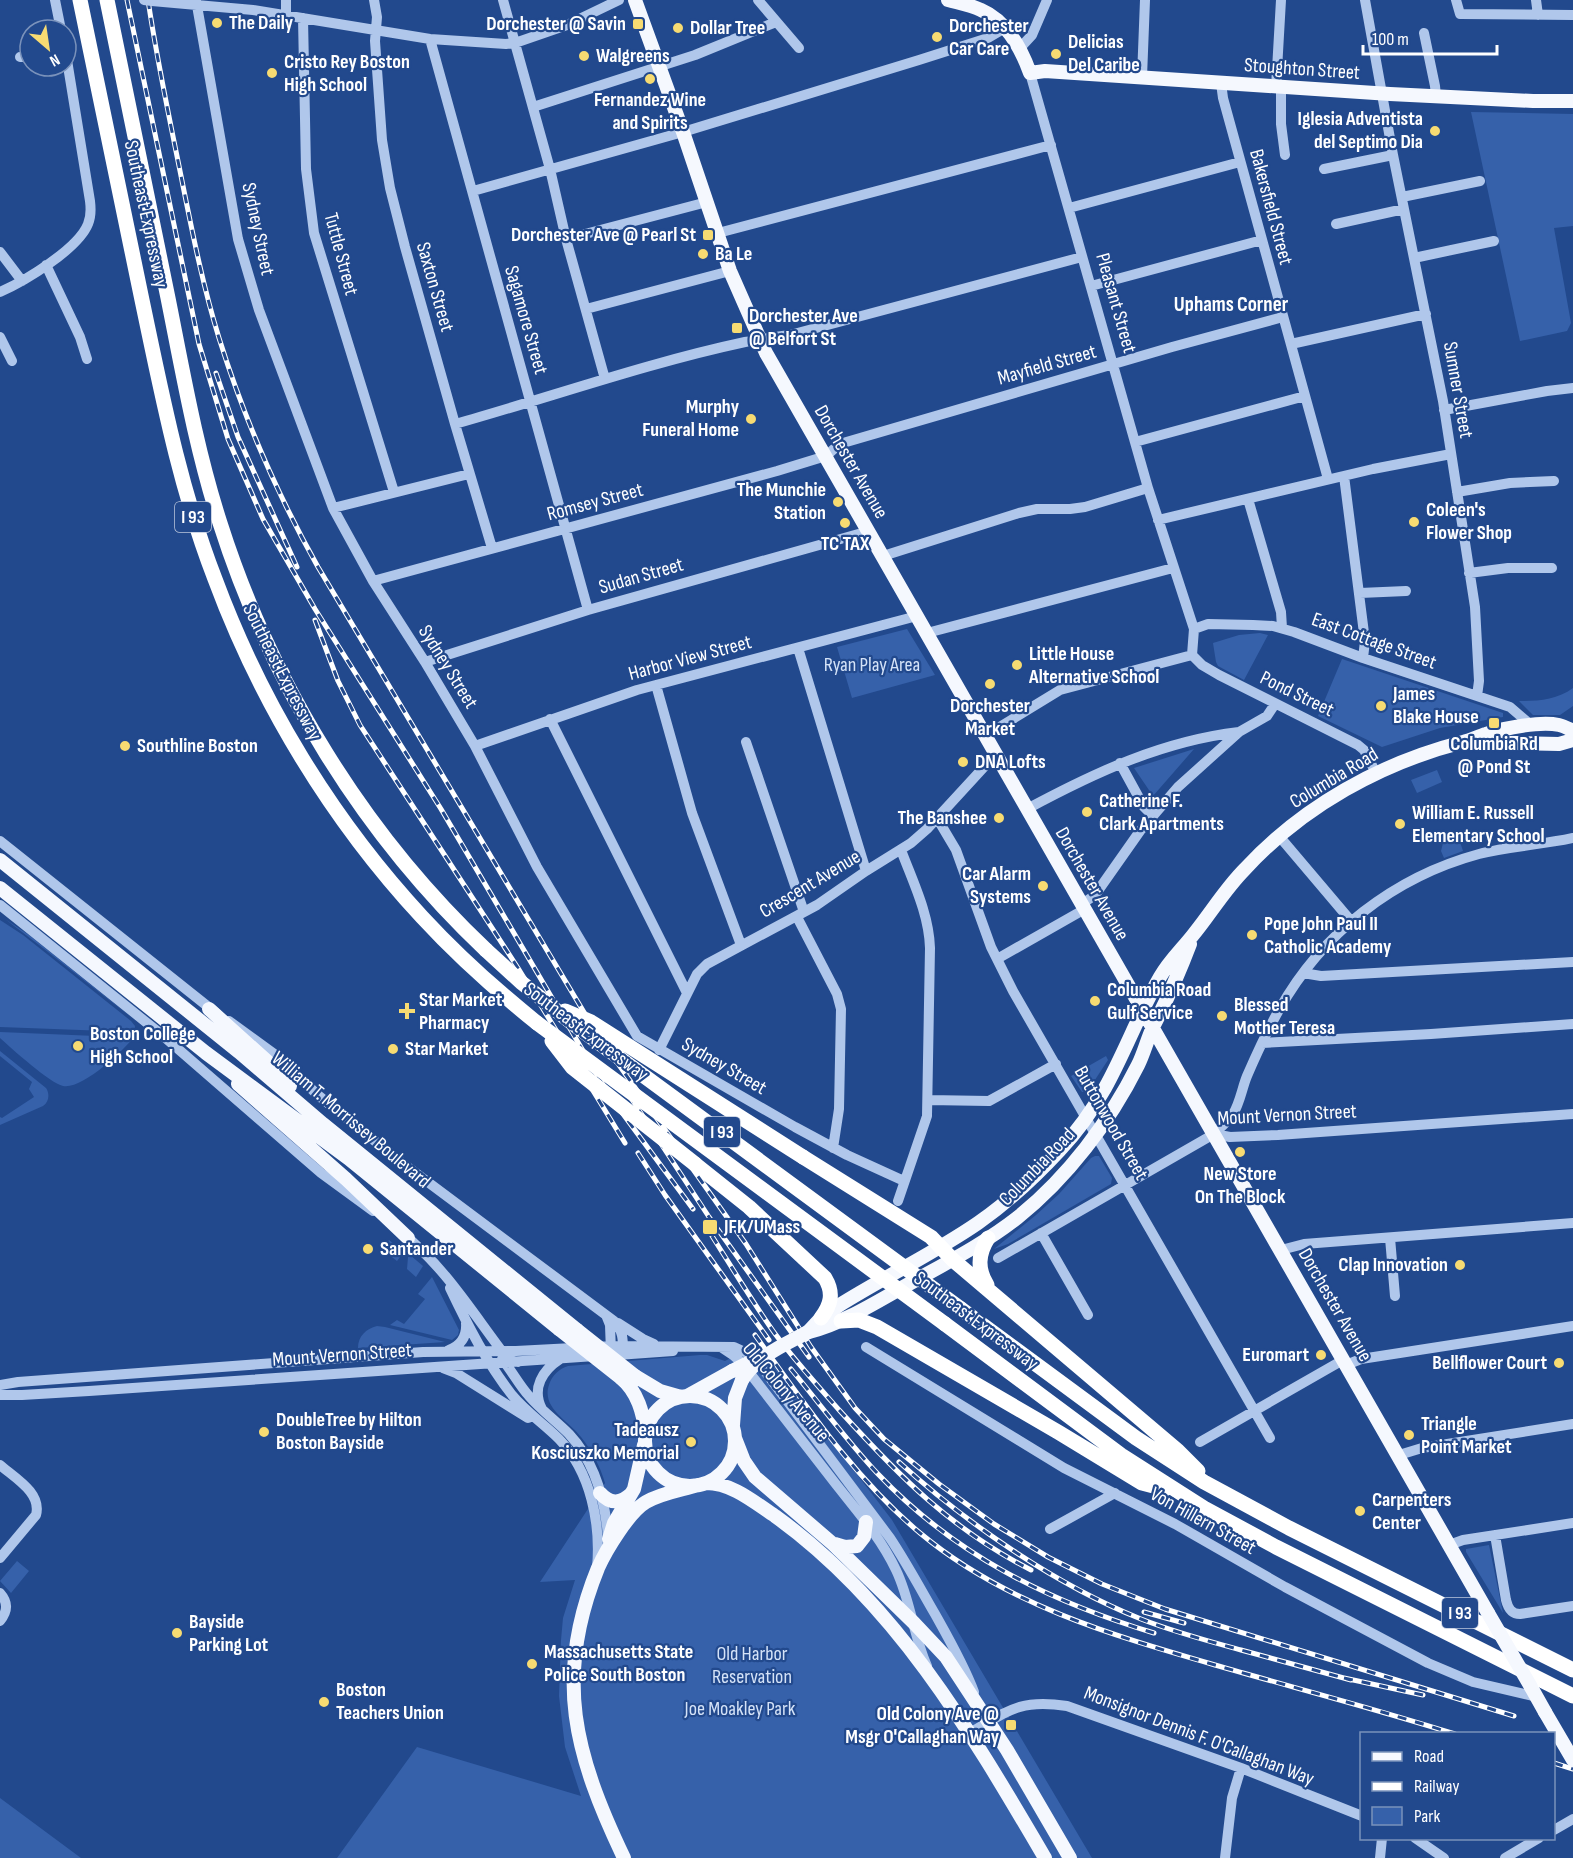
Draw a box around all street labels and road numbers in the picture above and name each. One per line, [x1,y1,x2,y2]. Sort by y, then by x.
street label: Stoughton Street [1243,53,1361,85]
street label: Southeast Expressway [119,138,173,290]
street label: Bakersfield Street [1244,146,1298,268]
street label: Sydney Street [236,181,280,277]
street label: Tuttle Street [318,210,364,298]
street label: Saxton Street [411,240,459,334]
street label: Pleasant Street [1090,250,1142,356]
street label: Sagamore Street [499,263,553,377]
street label: Mayfield Street [995,339,1099,391]
street label: Sumner Street [1438,340,1478,440]
street label: Dorchester Avenue [809,401,893,523]
street label: Romsey Street [544,478,646,526]
road number: I 93 [175,502,211,532]
street label: Sudan Street [596,552,686,600]
street label: Southeast Expressway [237,600,327,745]
street label: East Cottage Street [1308,607,1440,675]
street label: Sydney Street [413,621,483,713]
street label: Harbor View Street [626,630,754,686]
street label: Pond Street [1256,666,1338,722]
street label: Columbia Road [1285,742,1383,814]
street label: Dorchester Avenue [1050,823,1134,945]
street label: Crescent Avenue [755,845,865,923]
street label: Southeast Expressway [519,977,653,1087]
street label: Sydney Street [677,1032,771,1100]
street label: William T. Morrissey Boulevard [267,1047,435,1193]
street label: Buttonwood Street [1069,1062,1153,1184]
street label: Mount Vernon Street [1217,1099,1357,1131]
road number: I 93 [704,1117,740,1147]
street label: Columbia Road [994,1123,1080,1211]
street label: Dorchester Avenue [1293,1244,1377,1366]
street label: Southeast Expressway [909,1266,1043,1376]
street label: Old Colony Avenue [737,1337,835,1447]
street label: Mount Vernon Street [272,1338,412,1372]
street label: Von Hillern Street [1146,1482,1260,1560]
road number: I 93 [1442,1598,1478,1628]
street label: Monsignor Dennis F. O'Callaghan Way [1081,1681,1318,1791]

